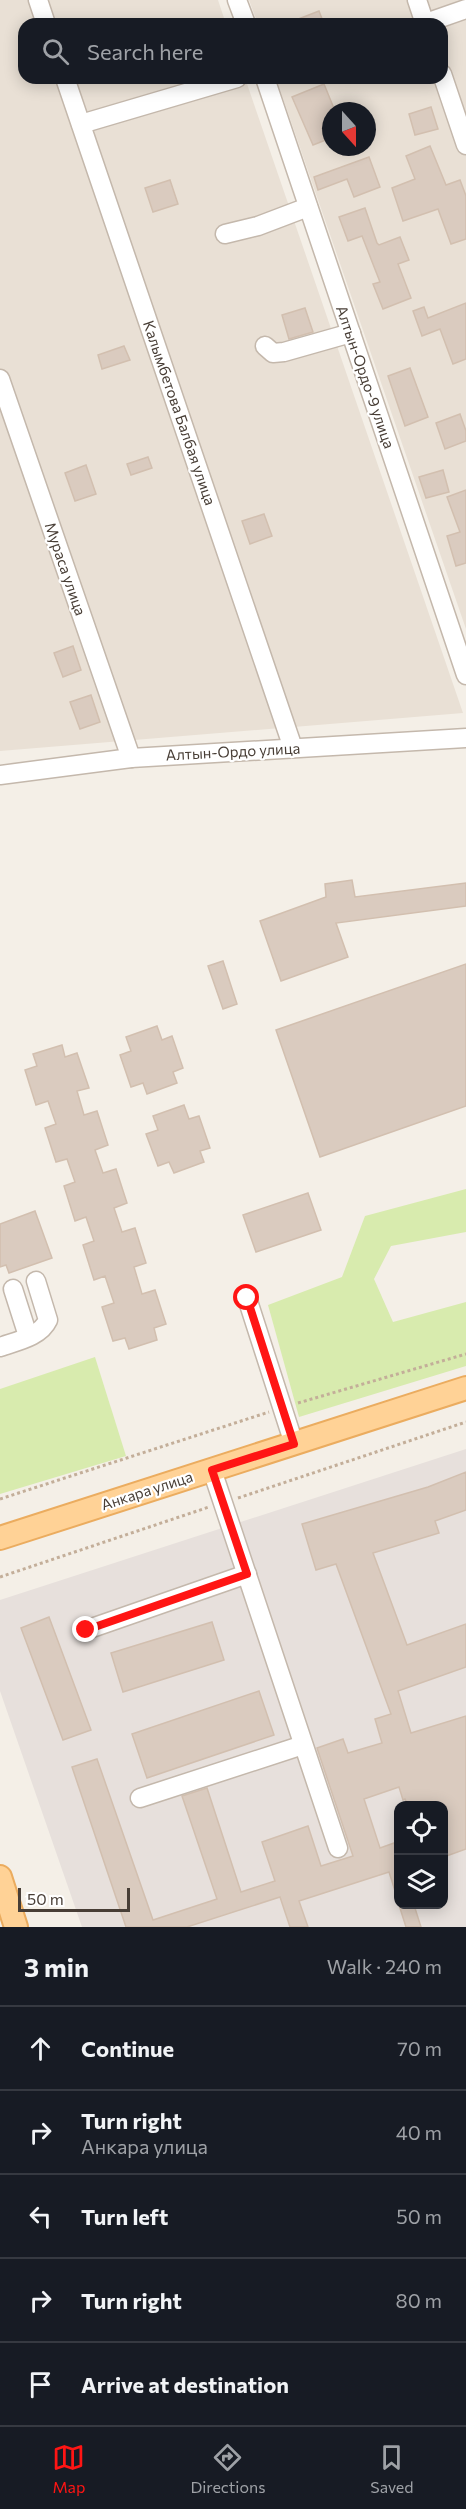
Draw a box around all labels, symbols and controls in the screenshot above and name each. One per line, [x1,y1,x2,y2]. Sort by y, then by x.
search box [18,18,448,84]
icon: search [39,35,72,68]
text: Search here [87,38,203,65]
north arrow [322,102,376,156]
street label: Алтын-Ордо-9 улица [333,303,399,450]
street label: Калымбетова Балбая улица [140,318,220,507]
street label: Мураса улица [42,520,90,618]
street label: Алтын-Ордо улица [165,738,301,764]
route start [233,1284,259,1310]
street label: Анкара улица [99,1467,195,1513]
route end [72,1616,98,1642]
map controls [394,1801,448,1909]
button: locate [394,1801,448,1855]
button: layers [394,1855,448,1909]
scale bar [18,1885,130,1912]
text: 50 m [27,1889,64,1908]
text: 3 min [24,1951,89,1982]
text: Walk · 240 m [327,1954,442,1978]
icon: ahead [24,2032,57,2065]
text: Continue [81,2035,174,2062]
text: 70 m [397,2036,442,2060]
text: Turn right [81,2107,182,2134]
icon: right [24,2116,57,2149]
text: 40 m [396,2120,442,2144]
text: Анкара улица [81,2134,208,2158]
icon: left [24,2200,57,2233]
text: Turn left [81,2203,168,2230]
text: 50 m [396,2204,442,2228]
icon: right [24,2284,57,2317]
text: Turn right [81,2287,182,2314]
text: 80 m [396,2288,442,2312]
icon: arrive [24,2368,57,2401]
text: Arrive at destination [81,2371,289,2398]
tab: Map [52,2441,85,2496]
tab: Directions [190,2441,265,2496]
tab: Saved [370,2441,414,2496]

